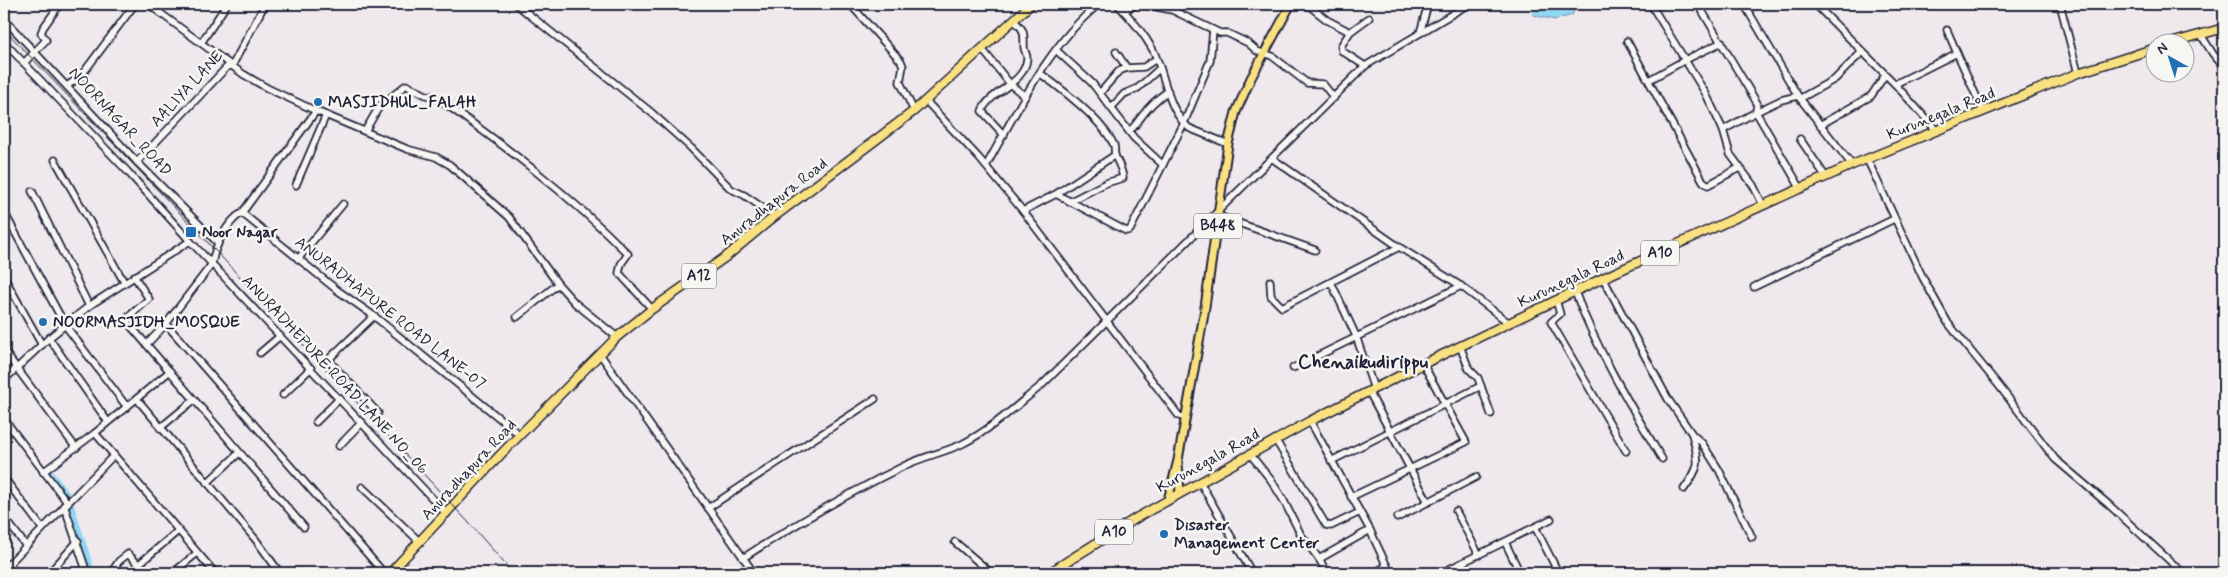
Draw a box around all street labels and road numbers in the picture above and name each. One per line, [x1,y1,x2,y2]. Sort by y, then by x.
street label: AALIYA LANE [146,46,228,132]
street label: NOORNAGAR_ROAD [64,63,176,181]
street label: Kurunegala Road [1884,83,1998,145]
street label: Anuradhapura Road [716,153,832,251]
road number: B448 [1194,214,1242,238]
street label: ANURADHAPURE ROAD LANE-07 [290,232,490,394]
road number: A10 [1641,240,1679,266]
street label: Kurunegala Road [1514,245,1628,313]
road number: A12 [682,264,716,288]
street label: ANURADHEPURE ROAD LANE NO_06 [237,271,433,479]
street label: Anuradhapura Road [417,415,521,525]
street label: Kurunegala Road [1153,424,1263,498]
road number: A10 [1095,520,1133,544]

